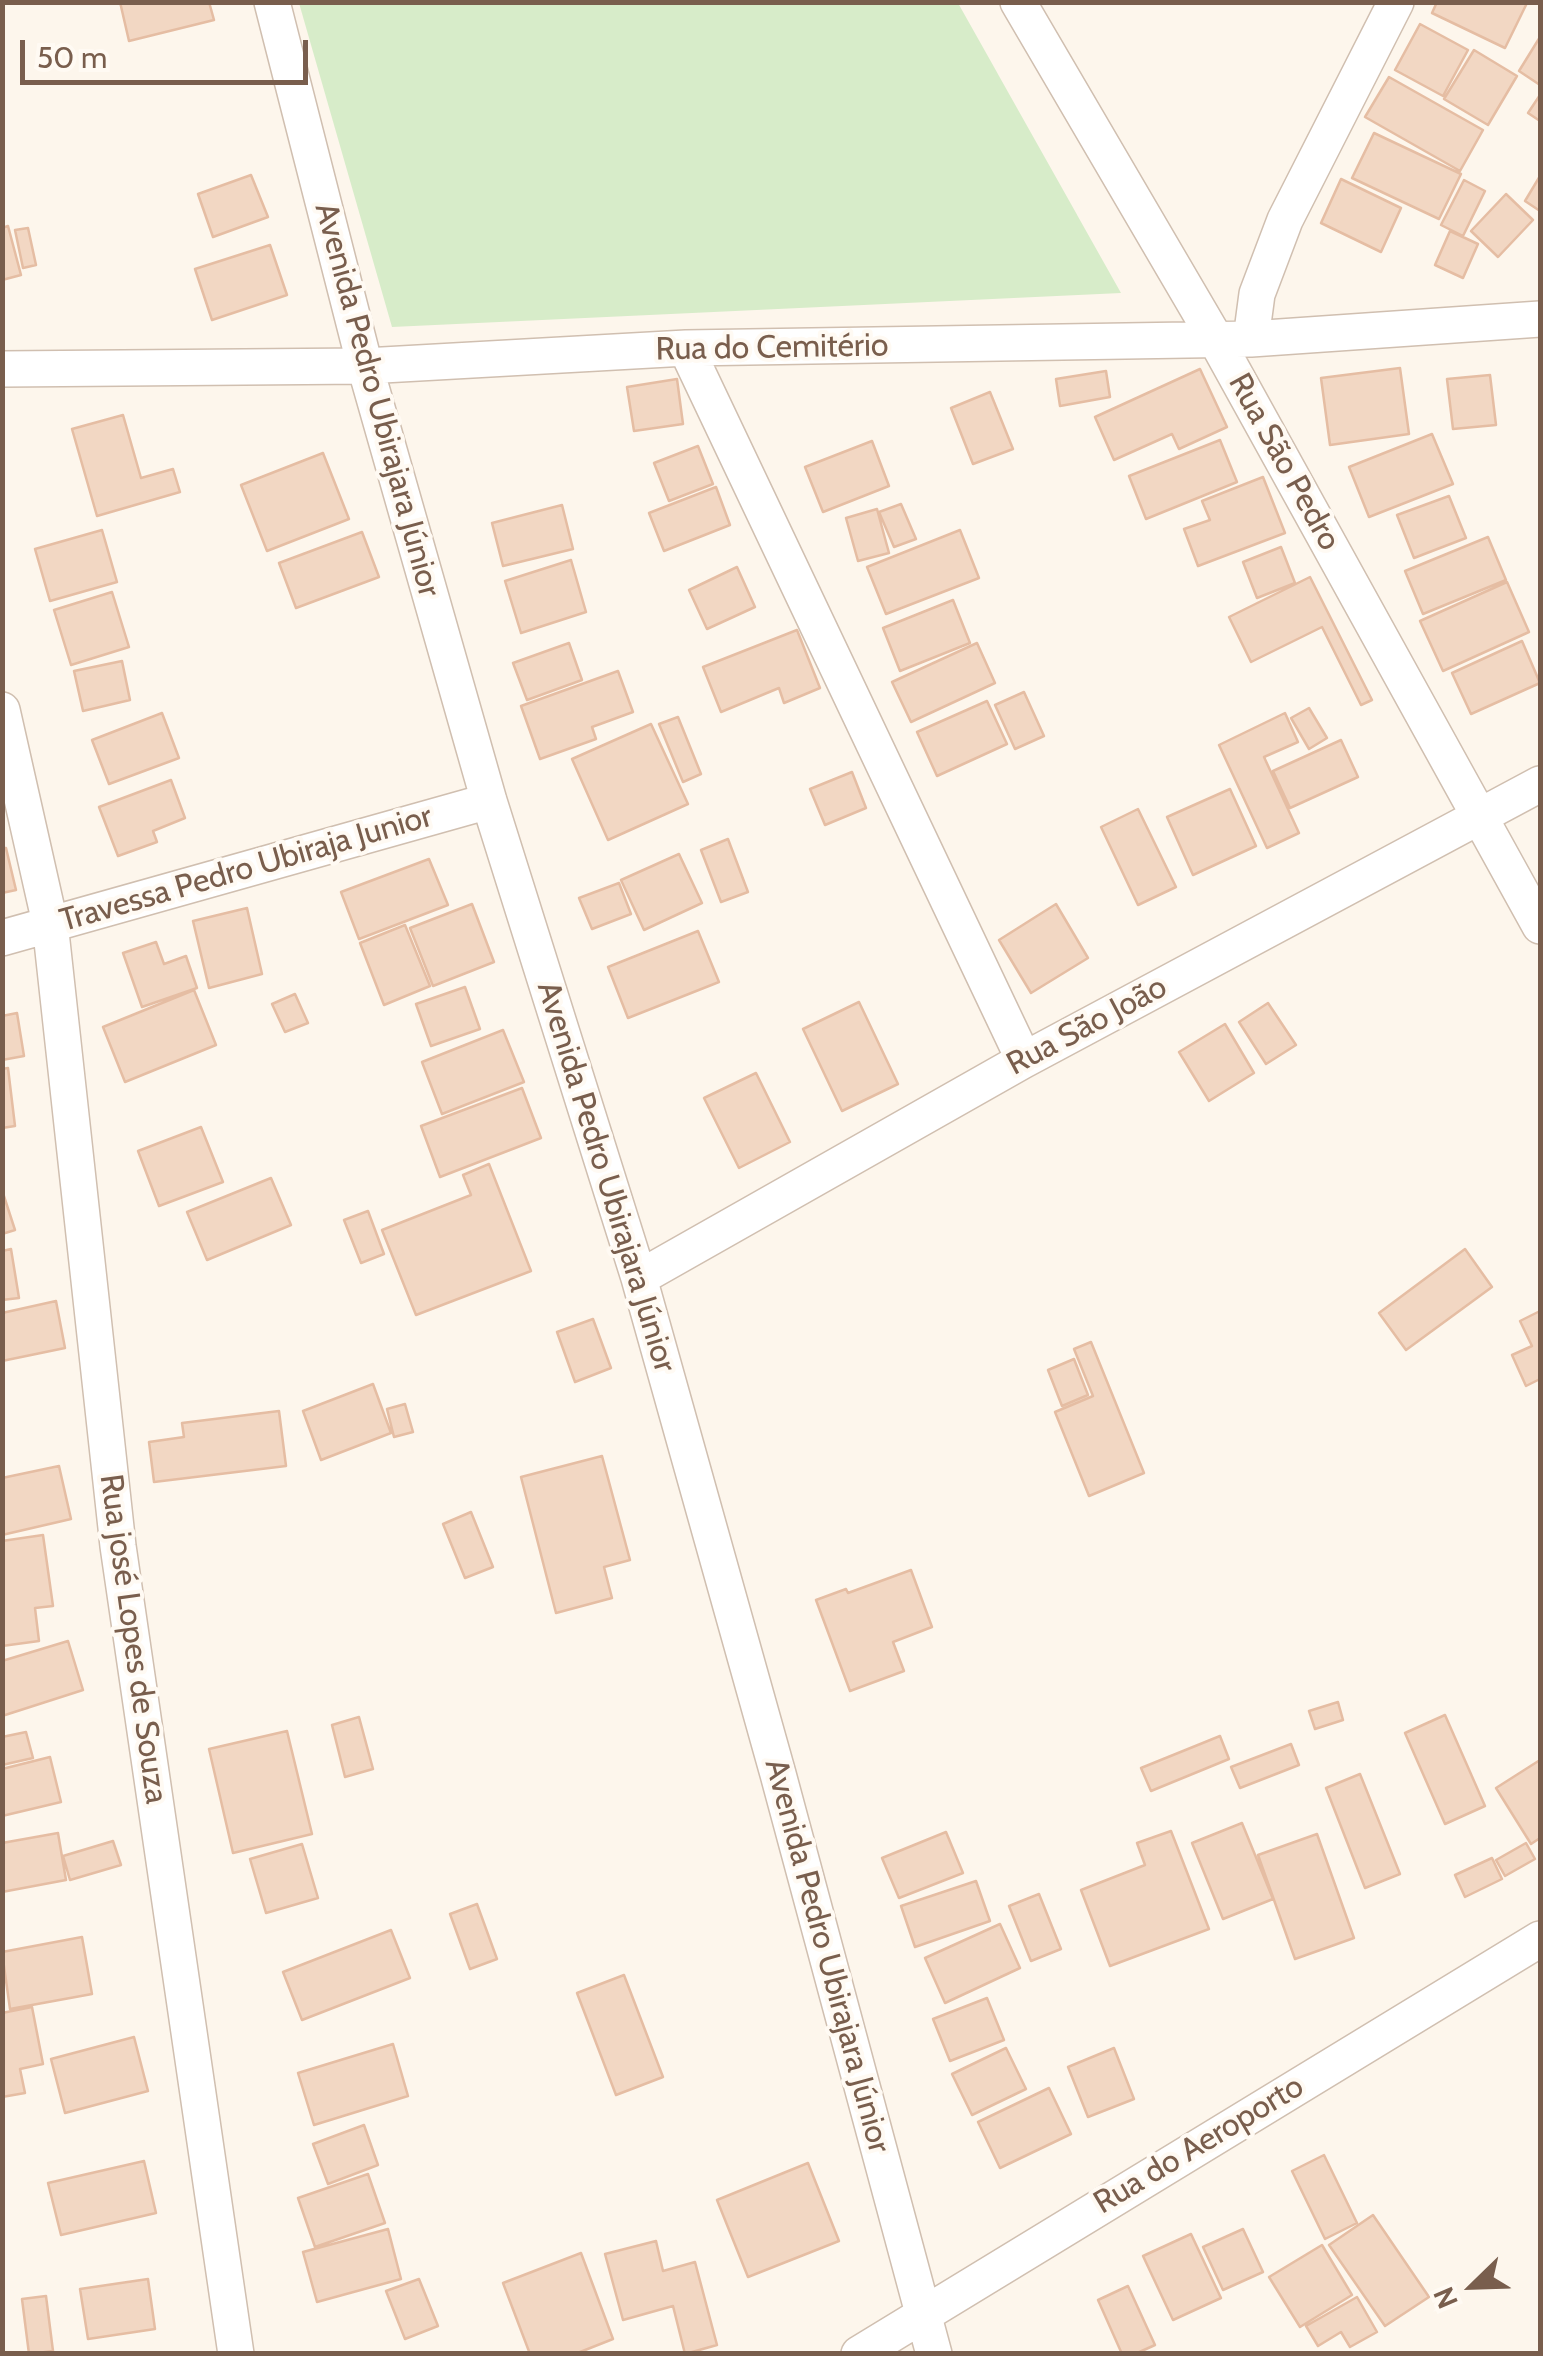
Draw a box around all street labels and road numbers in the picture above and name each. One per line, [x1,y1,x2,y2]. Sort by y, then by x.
street label: Avenida Pedro Ubirajara Júnior [306,199,448,601]
street label: Rua do Cemitério [655,327,889,369]
street label: Rua São Pedro [1220,367,1348,557]
street label: Travessa Pedro Ubiraja Junior [56,797,436,941]
street label: Rua São João [1001,968,1173,1084]
street label: Avenida Pedro Ubirajara Júnior [528,977,684,1377]
street label: Rua josé Lopes de Souza [91,1472,175,1806]
street label: Avenida Pedro Ubirajara Júnior [756,1755,898,2157]
street label: Rua do Aeroporto [1087,2067,1311,2223]

